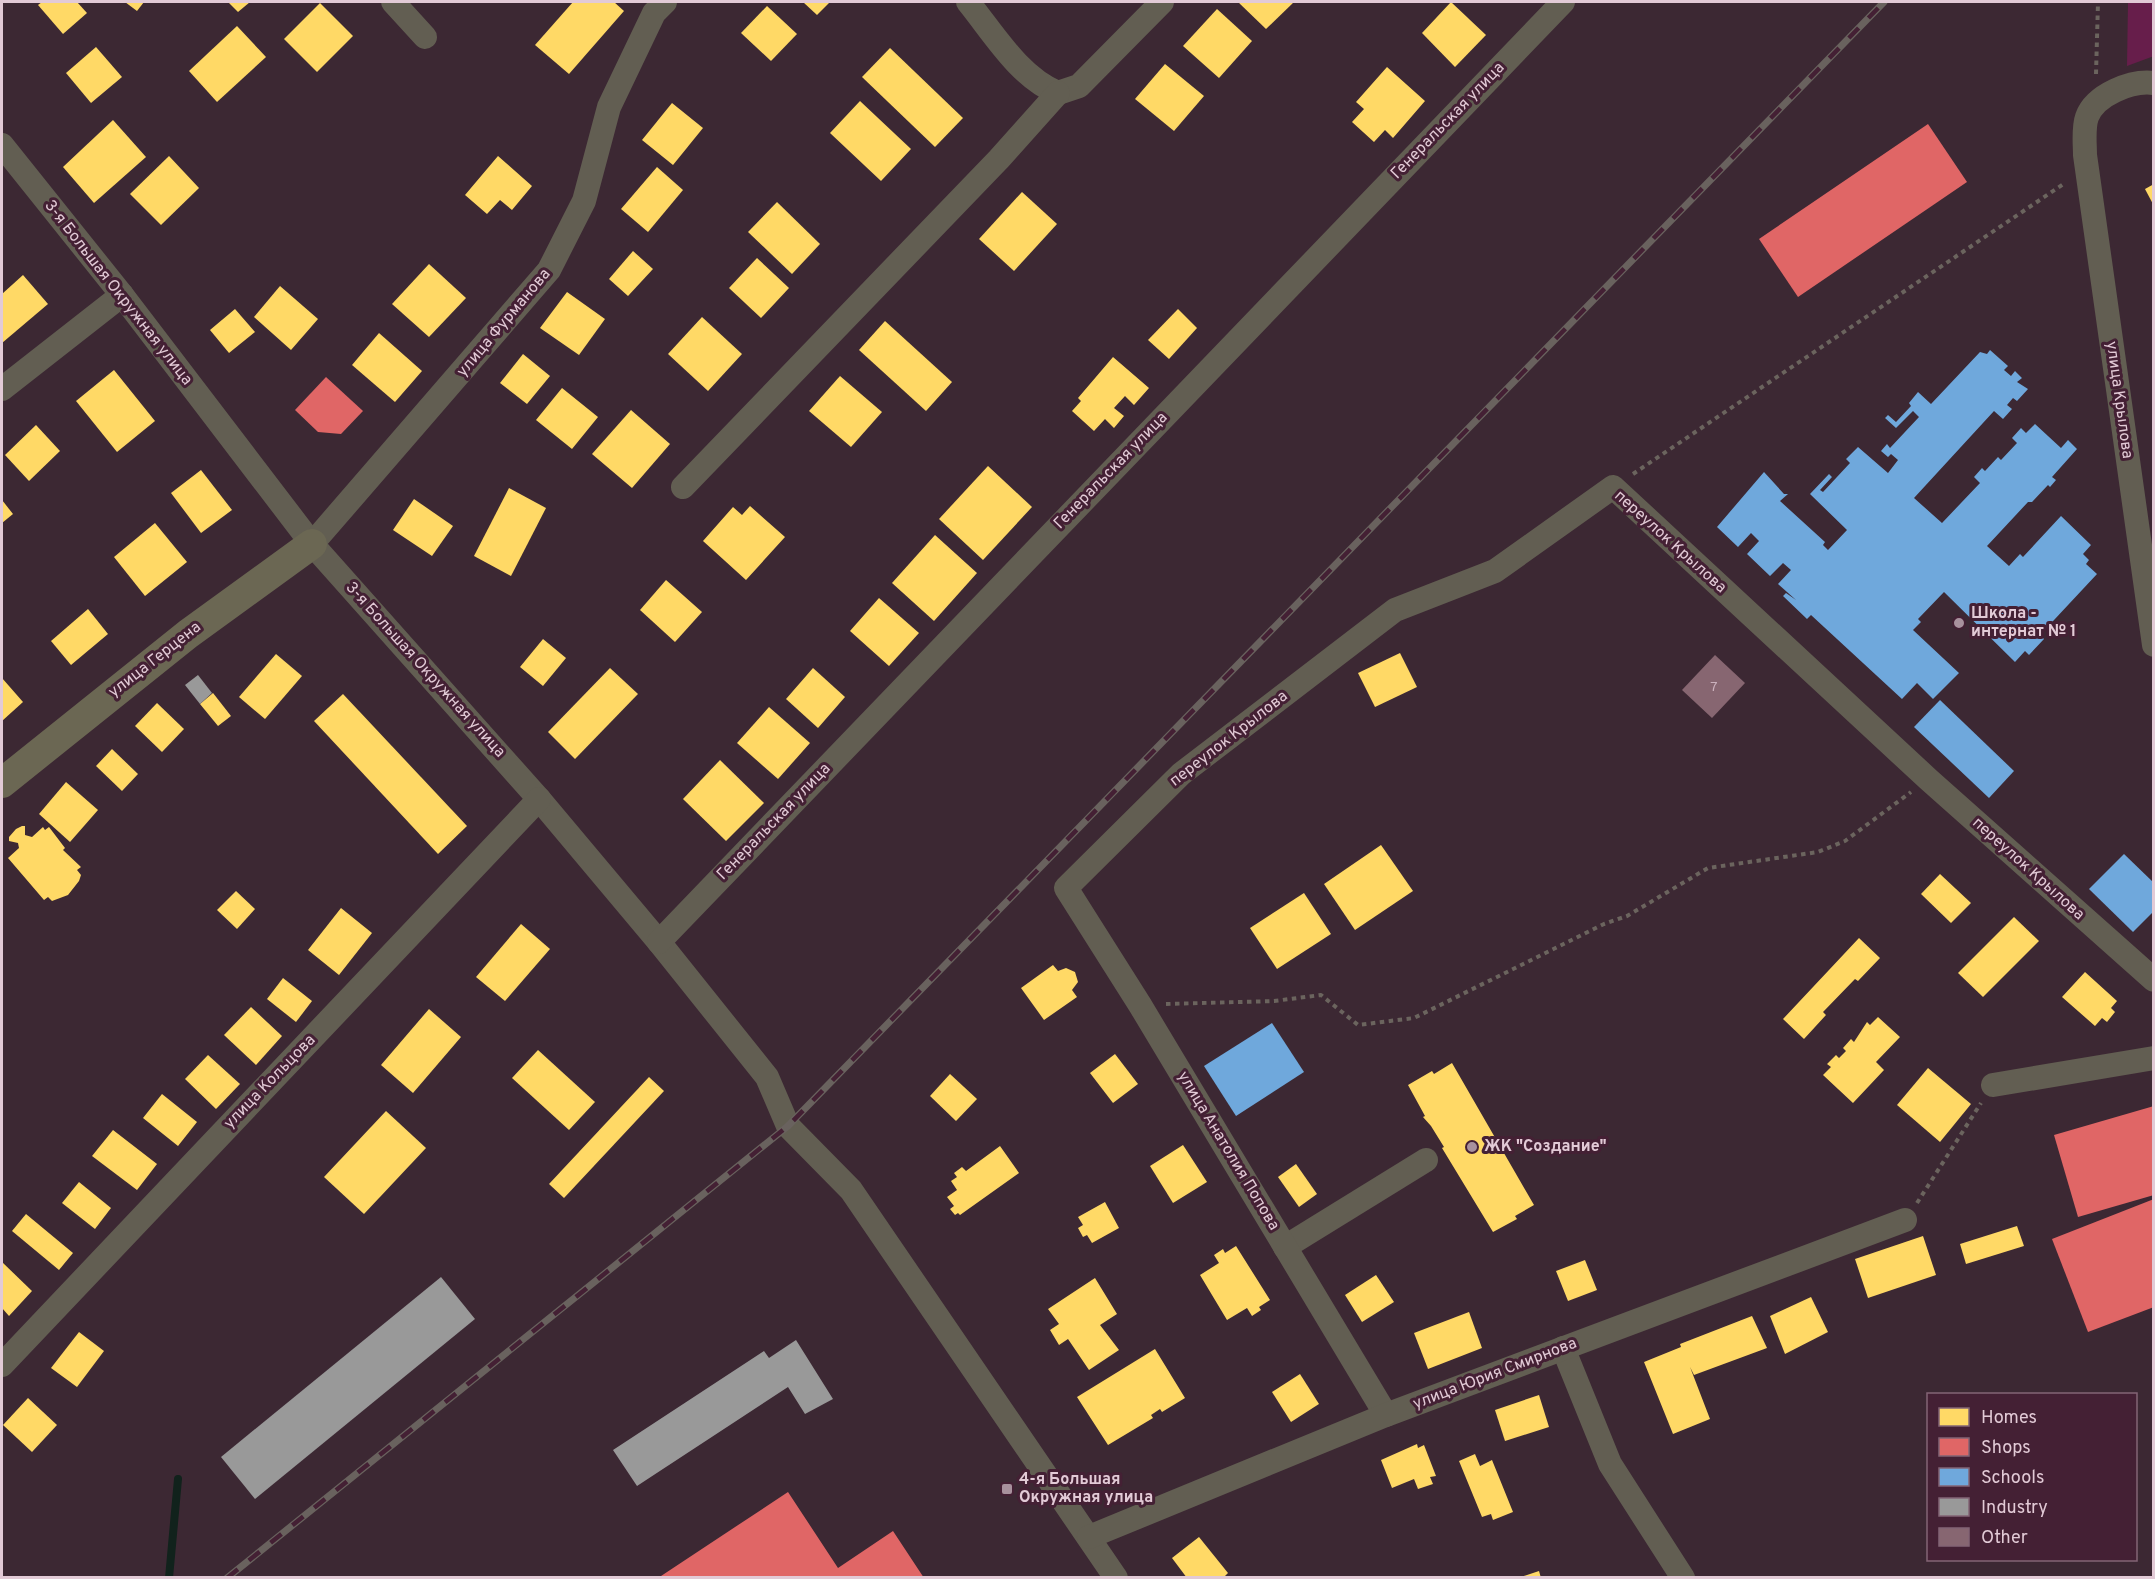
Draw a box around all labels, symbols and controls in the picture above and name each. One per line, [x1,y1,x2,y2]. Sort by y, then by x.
street label: Генеральская улица [1387,58,1509,184]
street label: 3-я Большая Окружная улица [39,196,197,390]
street label: улица Фурманова [453,265,555,381]
street label: улица Крылова [2101,340,2137,460]
street label: Генеральская улица [1050,408,1172,534]
street label: переулок Крылова [1610,486,1730,598]
street label: 3-я Большая Окружная улица [341,578,509,762]
place label: Школа - интернат № 1 [1971,604,2076,642]
marker: Школа - интернат № 1 [1952,616,1966,630]
street label: улица Герцена [105,618,205,702]
house number: 7 [1710,679,1718,696]
street label: переулок Крылова [1166,687,1292,791]
street label: Генеральская улица [713,759,835,885]
street label: переулок Крылова [1968,813,2088,925]
street label: улица Кольцова [220,1031,320,1133]
street label: улица Анатолия Попова [1172,1068,1284,1234]
place label: ЖК "Создание" [1484,1137,1607,1157]
marker: ЖК "Создание" [1465,1140,1479,1154]
street label: улица Юрия Смирнова [1410,1334,1580,1414]
legend [1927,1393,2137,1561]
text: Homes [1981,1407,2037,1430]
text: Shops [1981,1437,2031,1460]
text: Schools [1981,1467,2044,1490]
place label: 4-я Большая Окружная улица [1019,1470,1153,1508]
marker: 4-я Большая Окружная улица [1000,1482,1014,1496]
text: Industry [1981,1497,2048,1520]
text: Other [1981,1527,2028,1550]

